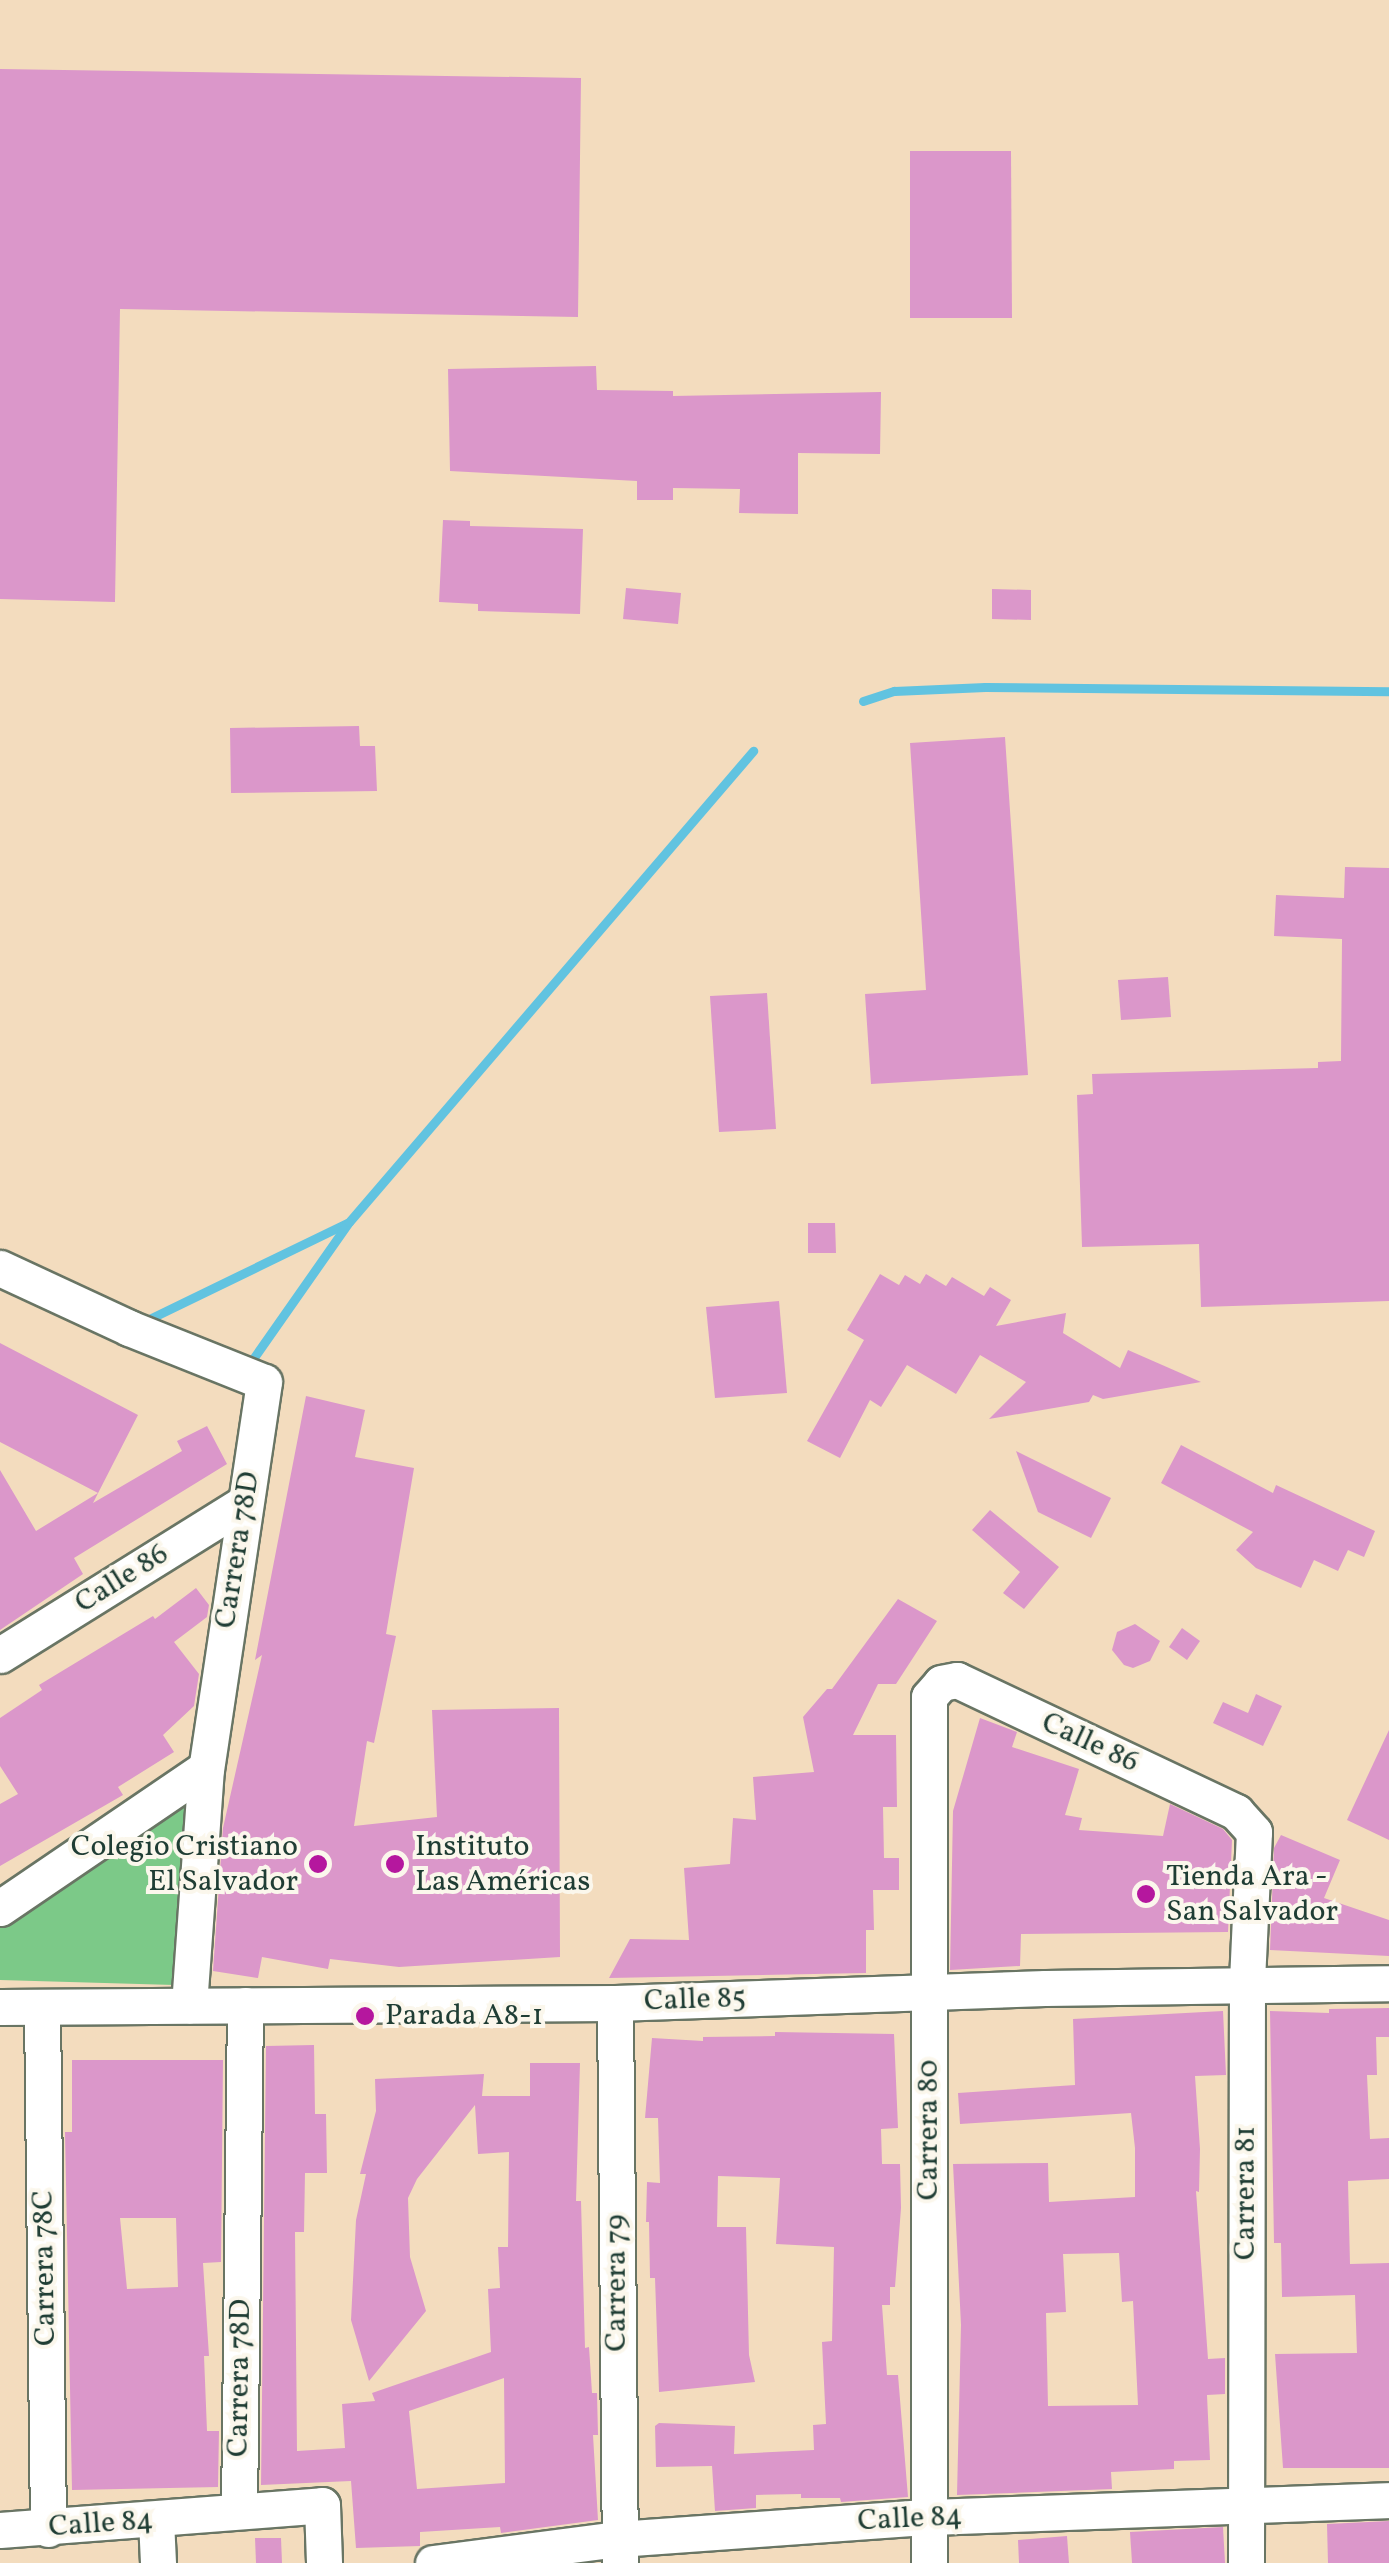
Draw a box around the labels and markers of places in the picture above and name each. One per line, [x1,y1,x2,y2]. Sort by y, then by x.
place label: Colegio Cristiano El Salvador [71,1829,298,1900]
place label: Instituto Las Américas [415,1829,590,1900]
marker: Colegio Cristiano El Salvador [307,1853,329,1875]
marker: Instituto Las Américas [384,1853,406,1875]
place label: Tienda Ara - San Salvador [1166,1859,1338,1930]
marker: Tienda Ara - San Salvador [1135,1883,1157,1905]
place label: Parada A8-1 [385,1998,543,2034]
marker: Parada A8-1 [354,2005,376,2027]

